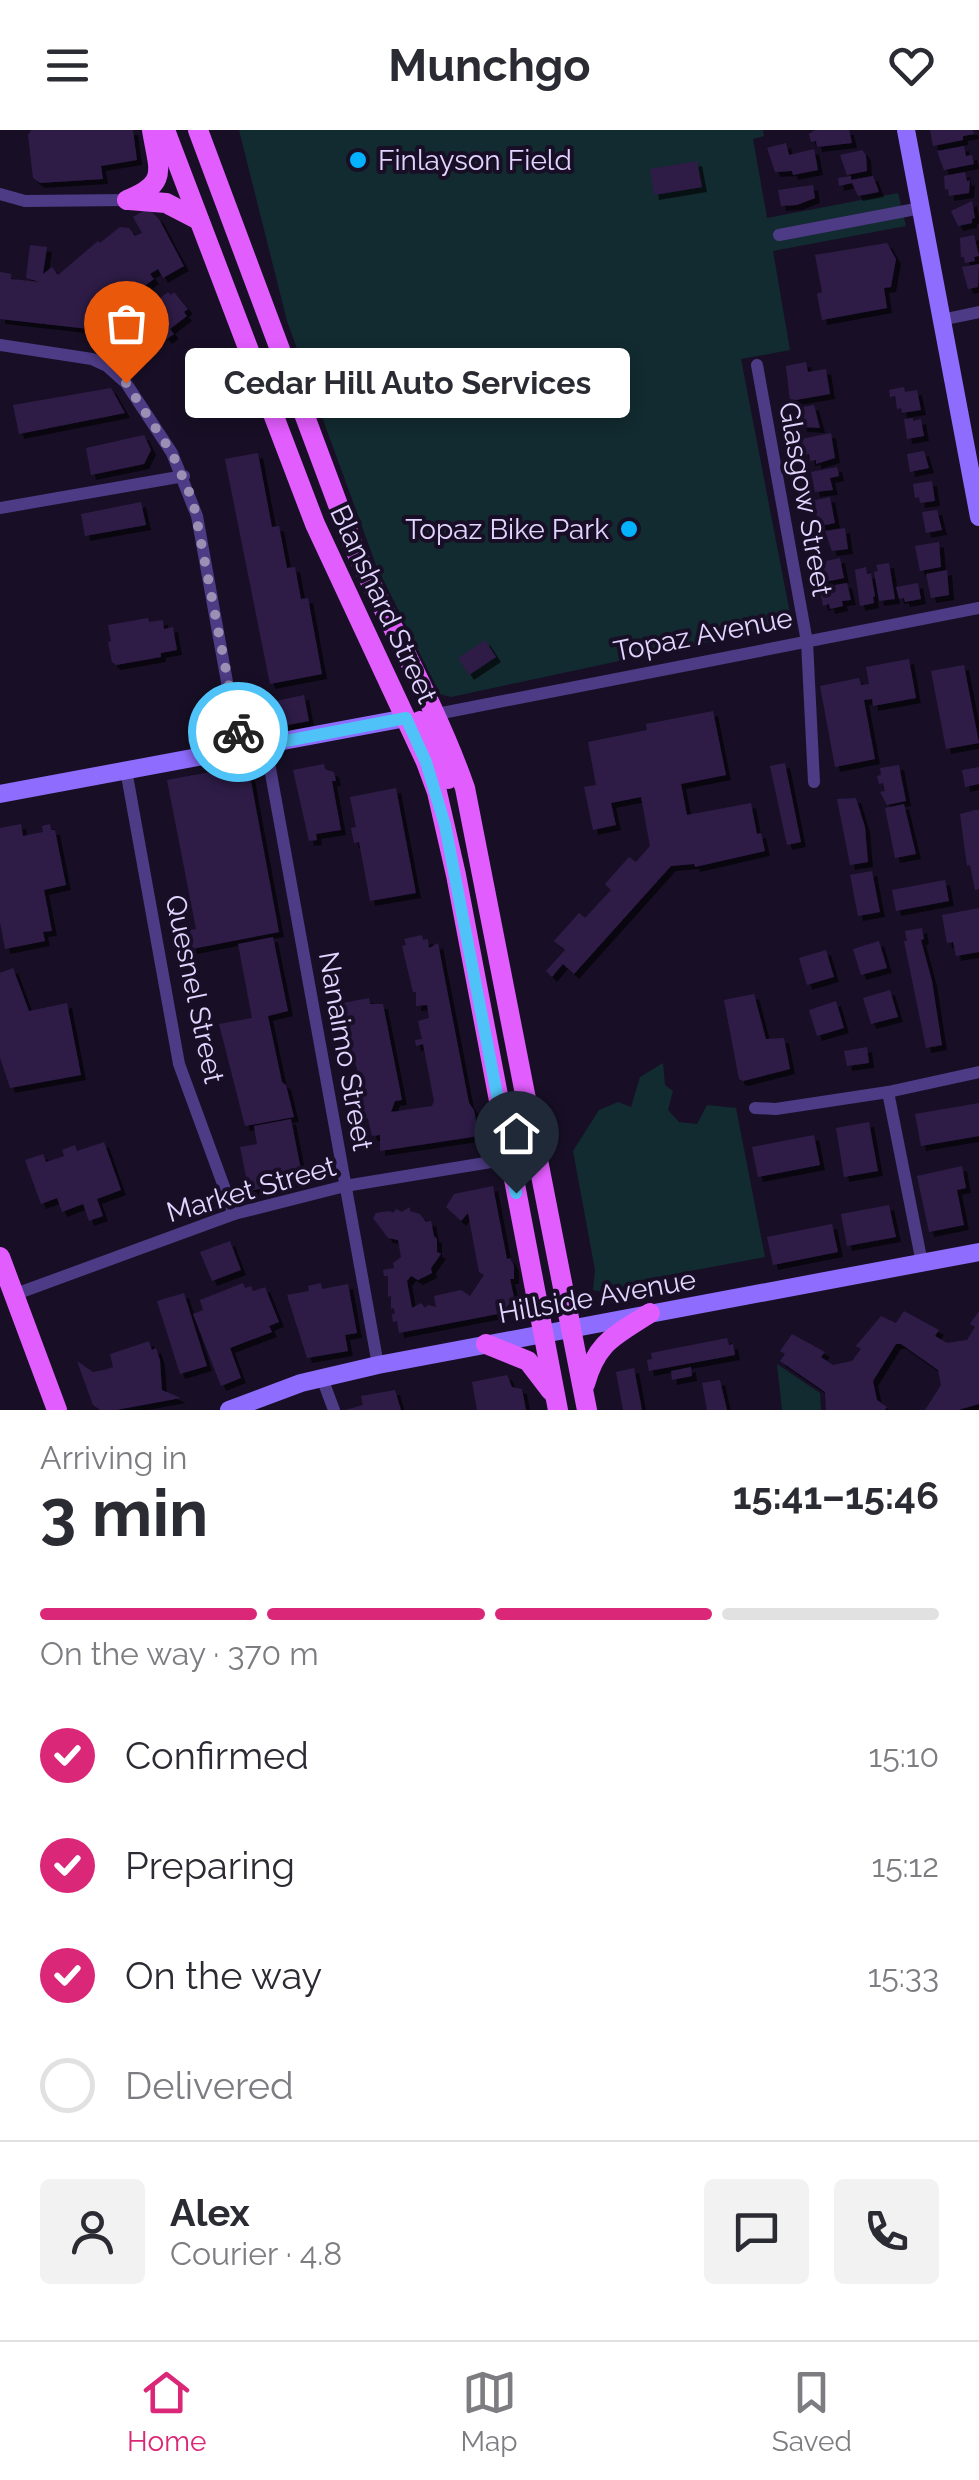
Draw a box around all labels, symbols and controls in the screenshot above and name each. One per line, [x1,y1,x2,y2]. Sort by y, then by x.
icon: menu [40,38,95,93]
icon: heart [884,38,939,93]
text: Munchgo [388,39,591,92]
place label: Finlayson Field [378,144,572,177]
marker: Finlayson Field [347,149,369,171]
pin [84,281,169,384]
icon: bag [99,296,154,351]
callout: Cedar Hill Auto Services [186,348,631,418]
text: Cedar Hill Auto Services [224,364,591,401]
street label: Glasgow Street [772,399,839,599]
street label: Blanshard Street [323,500,444,709]
place label: Topaz Bike Park [405,513,609,546]
marker: Topaz Bike Park [618,518,640,540]
street label: Topaz Avenue [611,601,795,668]
courier [188,682,288,782]
icon: bike [211,705,266,760]
street label: Quesnel Street [158,892,231,1087]
street label: Nanaimo Street [312,949,379,1154]
pin [474,1091,559,1194]
icon: home [489,1106,544,1161]
street label: Market Street [163,1149,340,1229]
street label: Hillside Avenue [496,1263,698,1330]
text: Arriving in [40,1439,187,1476]
text: 15:41–15:46 [733,1473,939,1518]
text: 3 min [40,1475,208,1551]
text: On the way · 370 m [40,1635,319,1672]
icon: check [40,1728,95,1783]
text: Confirmed [125,1733,309,1778]
text: 15:10 [869,1737,939,1774]
icon: check [40,1838,95,1893]
text: Preparing [125,1843,295,1888]
text: 15:12 [871,1847,939,1884]
icon: check [40,1948,95,2003]
text: On the way [125,1953,322,1998]
text: 15:33 [868,1957,939,1994]
text: Delivered [125,2063,294,2108]
button: person [40,2179,145,2284]
button: chat [704,2179,809,2284]
button: phone [834,2179,939,2284]
text: Alex [170,2190,250,2235]
text: Courier · 4.8 [170,2235,342,2272]
tab: Home [127,2365,206,2458]
tab: Map [461,2365,518,2458]
tab: Saved [772,2365,852,2458]

